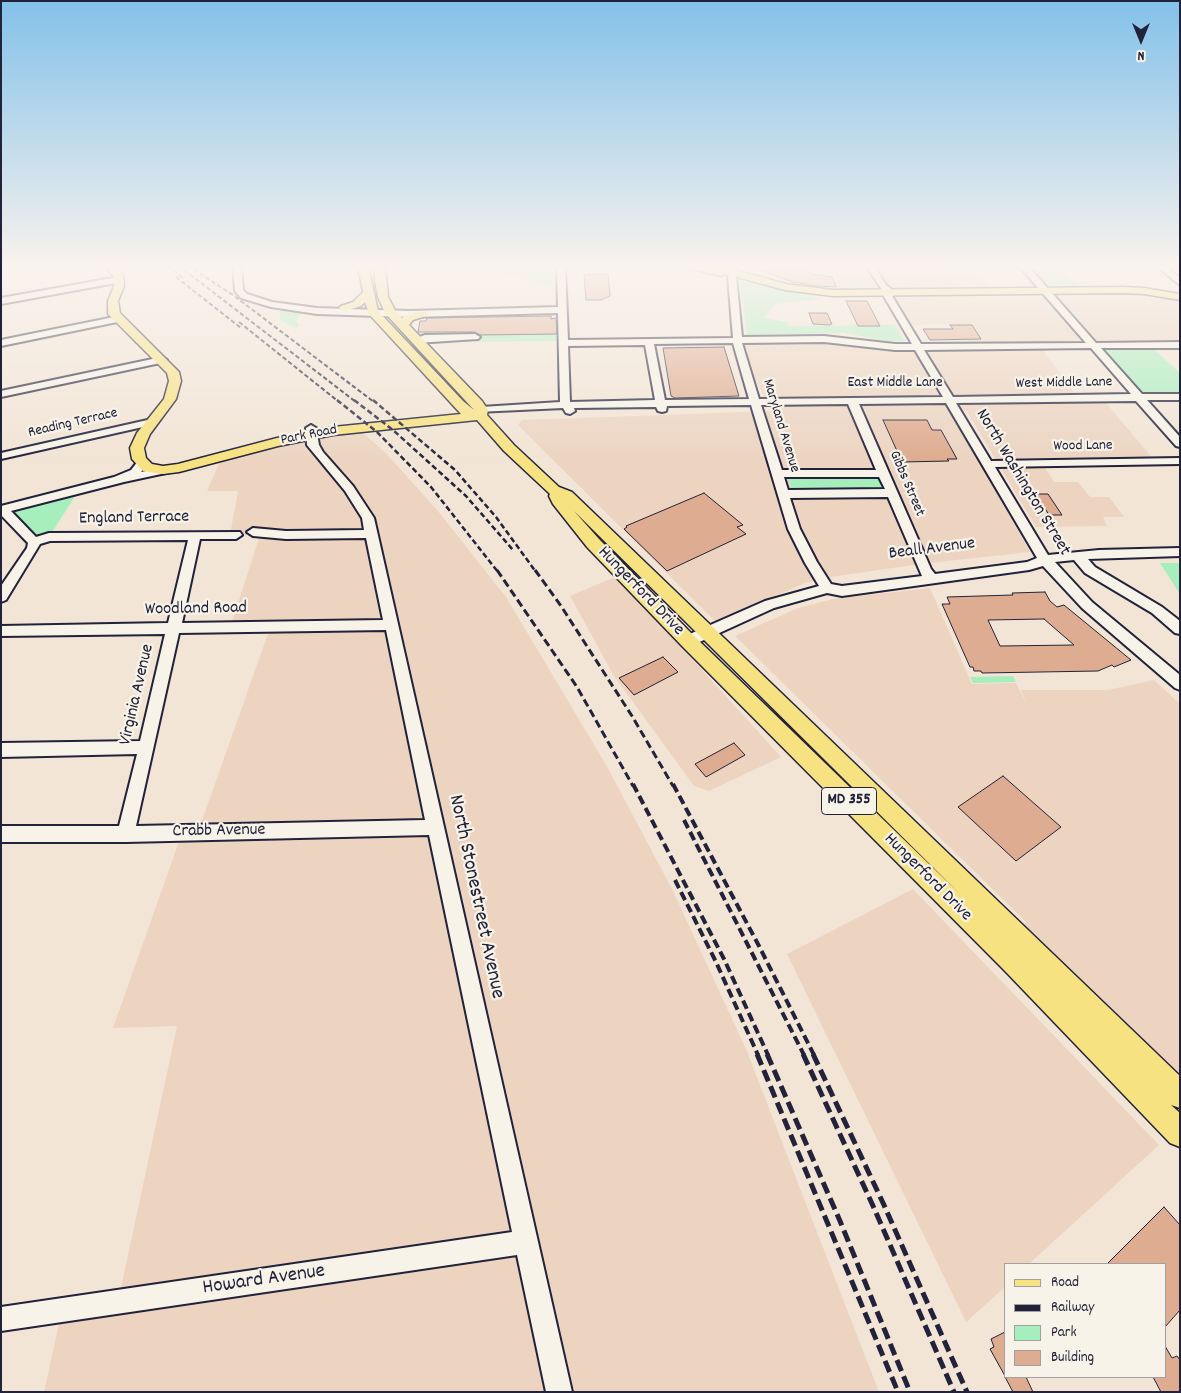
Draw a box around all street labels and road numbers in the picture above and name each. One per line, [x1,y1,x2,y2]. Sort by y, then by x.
street label: West Middle Lane [1016,374,1112,394]
street label: East Middle Lane [847,375,943,393]
street label: Maryland Avenue [757,377,803,475]
street label: Reading Terrace [27,405,119,443]
street label: North Washington Street [970,406,1074,560]
street label: Park Road [279,422,339,450]
street label: Wood Lane [1053,437,1113,457]
street label: Gibbs Street [884,448,928,520]
street label: England Terrace [79,507,189,531]
street label: Beall Avenue [888,534,976,566]
street label: Hungerford Drive [592,543,688,641]
street label: Woodland Road [145,598,247,622]
street label: Virginia Avenue [116,642,160,748]
road number: MD 355 [822,788,876,814]
street label: North Stonestreet Avenue [441,793,509,1001]
street label: Crabb Avenue [172,820,266,844]
street label: Hungerford Drive [878,829,976,927]
street label: Howard Avenue [201,1260,327,1302]

